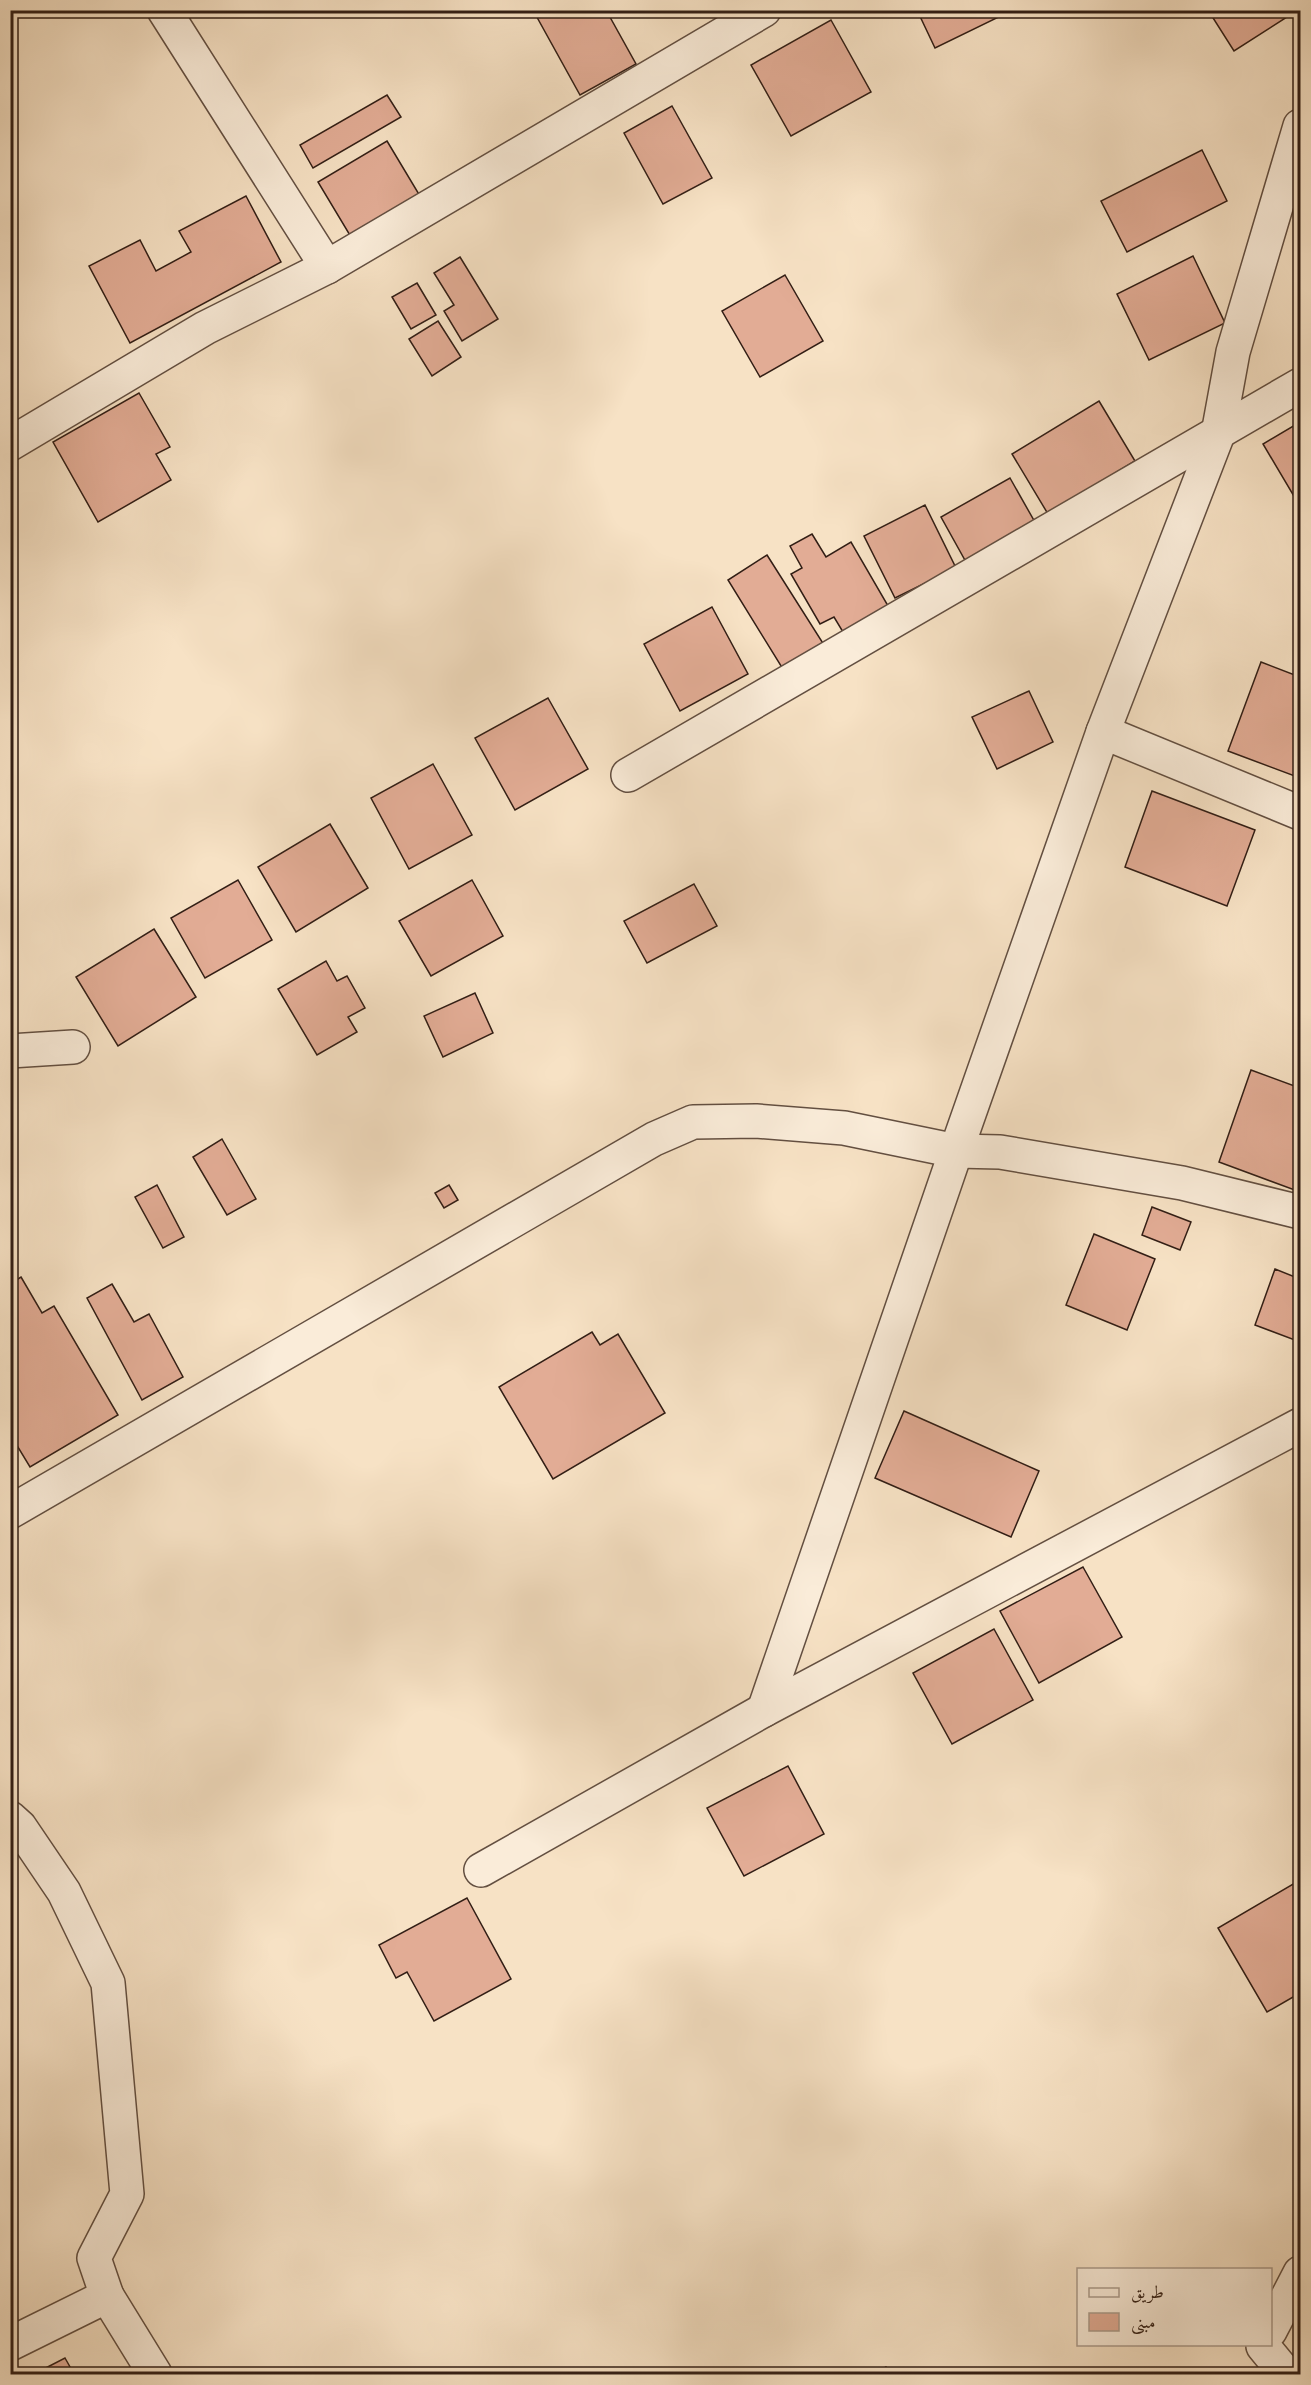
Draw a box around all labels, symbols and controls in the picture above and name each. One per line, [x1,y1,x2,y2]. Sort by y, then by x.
legend [1077,2268,1272,2346]
text: طريق [1131,2280,1164,2304]
text: مبنى [1131,2310,1156,2335]

